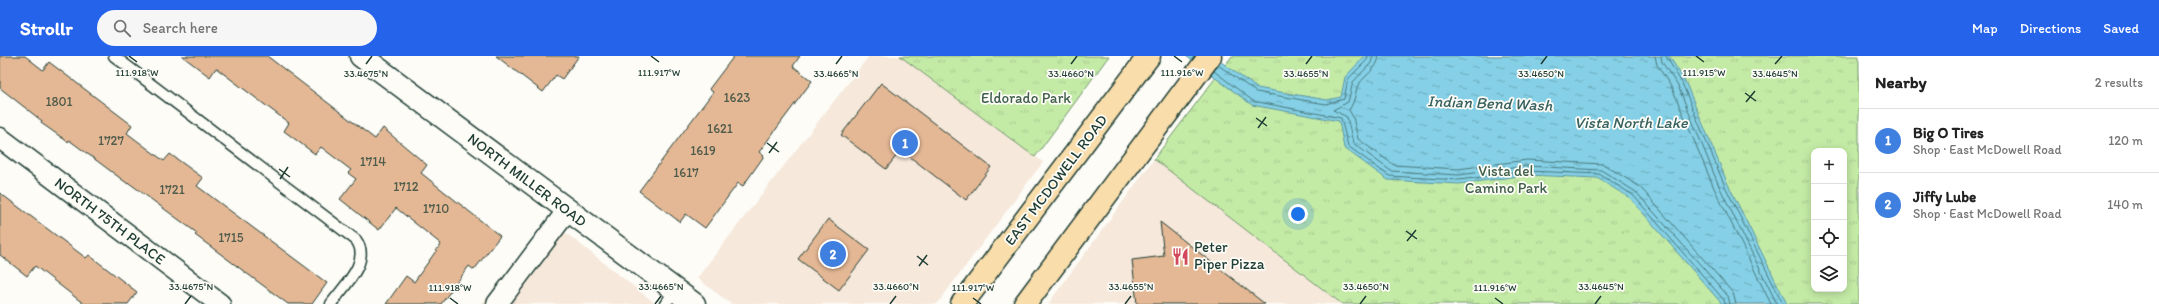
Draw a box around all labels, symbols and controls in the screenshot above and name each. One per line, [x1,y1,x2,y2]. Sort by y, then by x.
search box [97,10,377,46]
text: Strollr [20,17,73,40]
icon: search [111,17,133,39]
text: Search here [143,19,218,37]
text: Map [1972,20,1998,37]
text: Directions [2020,20,2081,37]
text: Saved [2103,20,2139,37]
text: 111.918°W [115,66,159,79]
text: 111.917°W [638,66,681,79]
text: 111.916°W [1160,66,1204,79]
text: 111.915°W [1683,66,1726,79]
text: 33.4675°N [344,67,389,80]
text: 33.4665°N [814,67,859,80]
text: 33.4660°N [1048,67,1094,80]
text: 33.4655°N [1284,67,1329,80]
text: 33.4650°N [1518,67,1564,80]
text: 33.4645°N [1752,67,1798,80]
text: Nearby [1875,72,1927,92]
text: 2 results [2095,75,2143,90]
park label: Eldorado Park [981,89,1071,107]
house number: 1623 [724,90,750,105]
water label: Indian Bend Wash [1427,91,1553,115]
house number: 1801 [45,94,73,109]
street label: EAST MCDOWELL ROAD [1001,111,1111,249]
water label: Vista North Lake [1574,113,1689,132]
house number: 1621 [707,121,733,136]
text: Big O Tires [1913,124,1984,142]
pin: 1 [892,128,918,158]
street label: NORTH MILLER ROAD [464,129,590,231]
house number: 1727 [98,133,124,148]
text: 1 [1885,133,1891,148]
text: 120 m [2108,133,2143,148]
text: Shop · East McDowell Road [1913,142,2062,157]
house number: 1619 [690,143,716,158]
map controls [1811,148,1847,292]
button: + [1811,148,1847,184]
house number: 1714 [360,154,386,169]
park label: Vista del Camino Park [1465,162,1548,197]
house number: 1617 [673,165,699,180]
street label: NORTH 75TH PLACE [51,174,169,268]
house number: 1712 [393,179,419,194]
house number: 1721 [159,182,185,197]
button: − [1811,184,1847,220]
text: Jiffy Lube [1913,188,1976,206]
text: 2 [1885,197,1891,212]
text: 140 m [2107,197,2143,212]
house number: 1710 [423,201,449,216]
your location [1288,204,1308,224]
text: Shop · East McDowell Road [1913,206,2062,221]
button: locate [1811,220,1847,256]
house number: 1715 [218,230,244,245]
place label: Peter Piper Pizza [1194,238,1265,273]
pin: 2 [820,239,846,269]
restaurant icon: Peter Piper Pizza [1171,246,1191,266]
button: layers [1811,256,1847,292]
text: 33.4675°N [169,280,214,293]
text: 33.4665°N [639,280,684,293]
text: 33.4660°N [873,280,919,293]
text: 33.4655°N [1109,280,1154,293]
text: 33.4650°N [1343,280,1389,293]
text: 33.4645°N [1578,280,1624,293]
text: 111.918°W [428,281,472,294]
text: 111.917°W [952,281,995,294]
text: 111.916°W [1473,281,1517,294]

